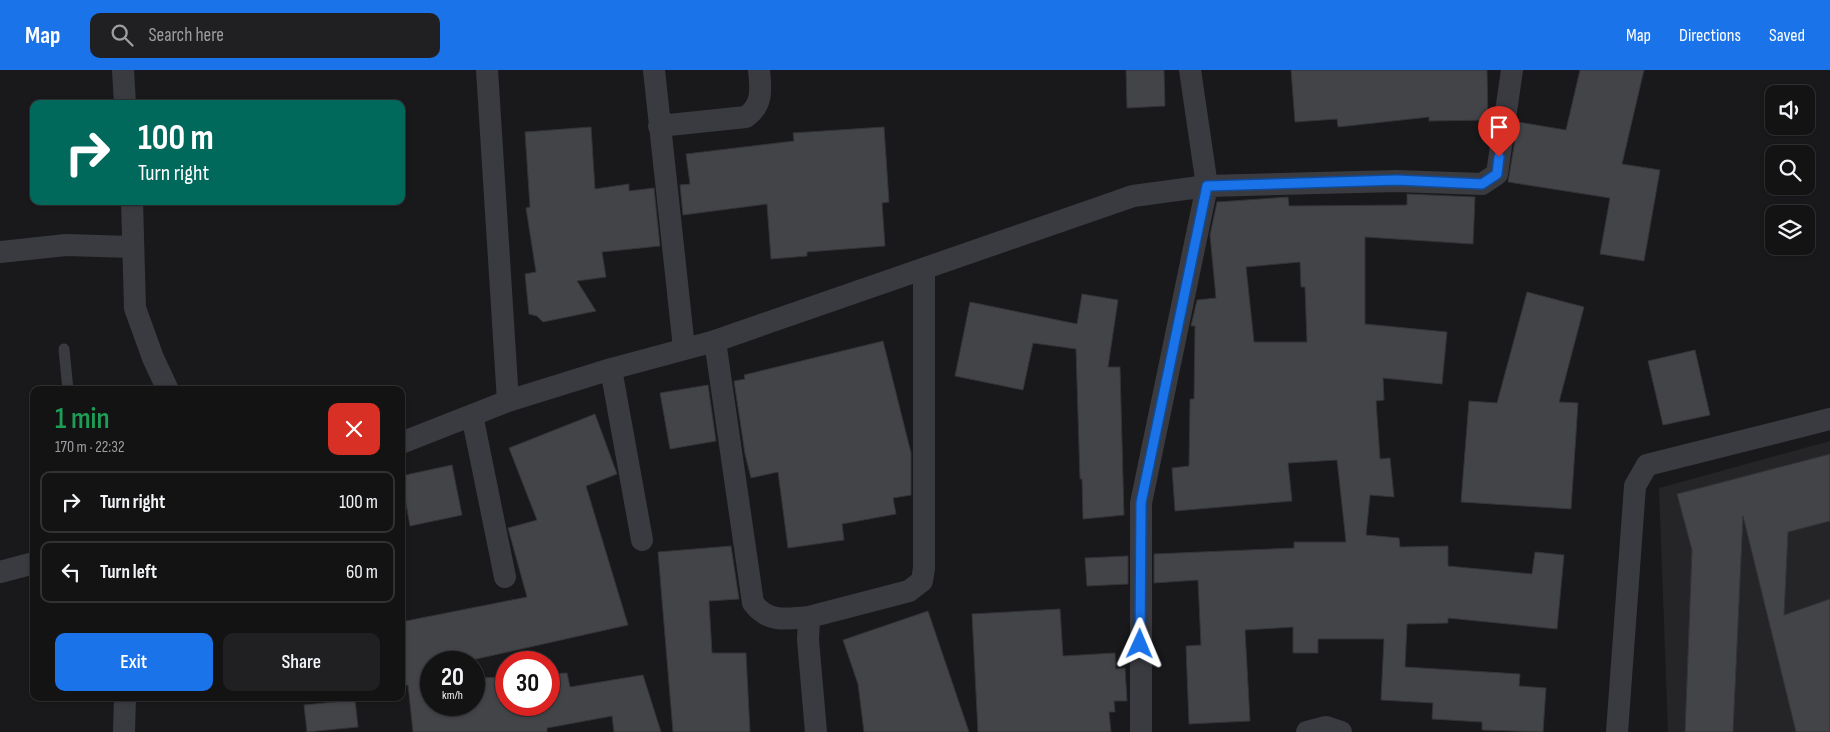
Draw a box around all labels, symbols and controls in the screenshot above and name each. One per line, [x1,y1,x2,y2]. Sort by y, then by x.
search box [90,13,440,58]
text: Map [25,21,60,50]
icon: search [108,21,136,49]
text: Search here [148,24,224,47]
text: Map [1626,25,1651,46]
text: Directions [1679,25,1741,46]
text: Saved [1769,25,1805,46]
map controls [1765,85,1815,255]
button: sound [1765,85,1815,135]
pin [1478,106,1520,157]
icon: arrive [1485,113,1513,141]
text: 100 m [138,117,214,160]
icon: right [55,120,120,185]
button: search [1765,145,1815,195]
text: Turn right [138,160,209,187]
button: layers [1765,205,1815,255]
text: 1 min [55,401,110,437]
button: close [328,403,380,455]
text: 170 m · 22:32 [55,438,125,457]
icon: right [57,488,85,516]
text: Turn right [100,491,165,514]
text: 100 m [339,491,378,514]
icon: left [57,558,85,586]
text: Turn left [100,561,157,584]
text: 60 m [346,561,378,584]
position arrow [1113,617,1165,669]
button: Exit [55,633,213,691]
button: Share [223,633,380,691]
speed limit sign: 30 [495,651,560,716]
text: 20 [441,662,464,693]
text: km/h [442,688,463,703]

